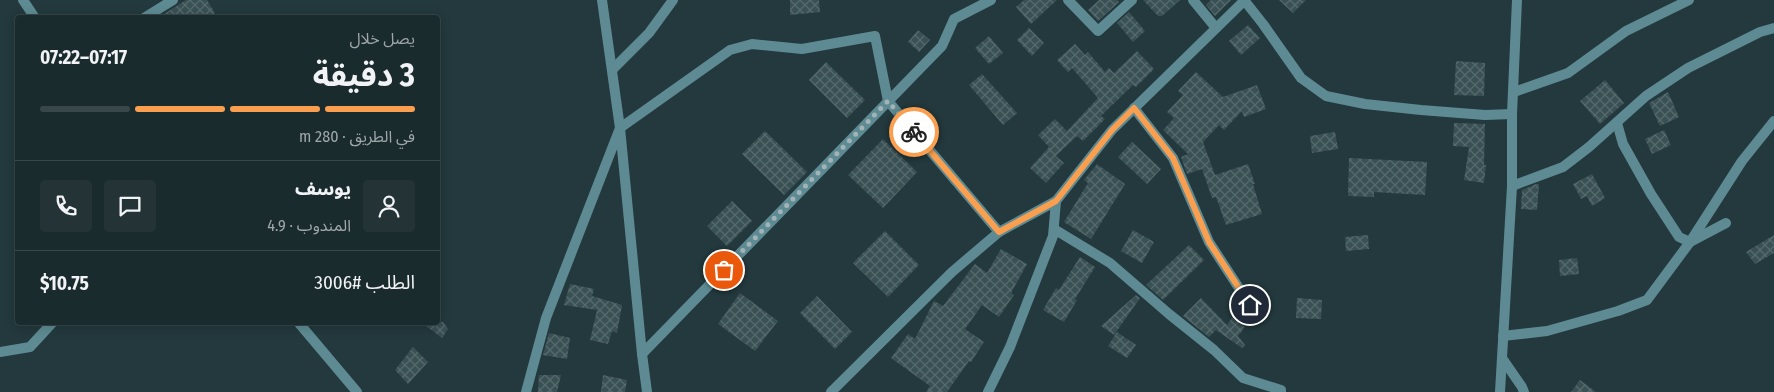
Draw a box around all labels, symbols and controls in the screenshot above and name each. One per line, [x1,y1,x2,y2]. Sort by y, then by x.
text: يصل خلال [349,29,415,48]
text: 07:17–07:22 [40,46,127,69]
text: 3 دقيقة [313,56,415,94]
courier [889,107,939,157]
icon: bike [900,118,928,146]
text: في الطريق · 280 m [299,127,415,146]
text: يوسف [295,177,351,200]
button: phone [40,180,92,232]
button: chat [104,180,156,232]
button: person [363,180,415,232]
text: المندوب · 4.9 [267,216,351,235]
pin [703,249,745,291]
icon: bag [710,256,738,284]
text: الطلب #3006 [314,271,415,294]
text: $10.75 [40,272,89,295]
pin [1229,284,1271,326]
icon: home [1236,291,1264,319]

